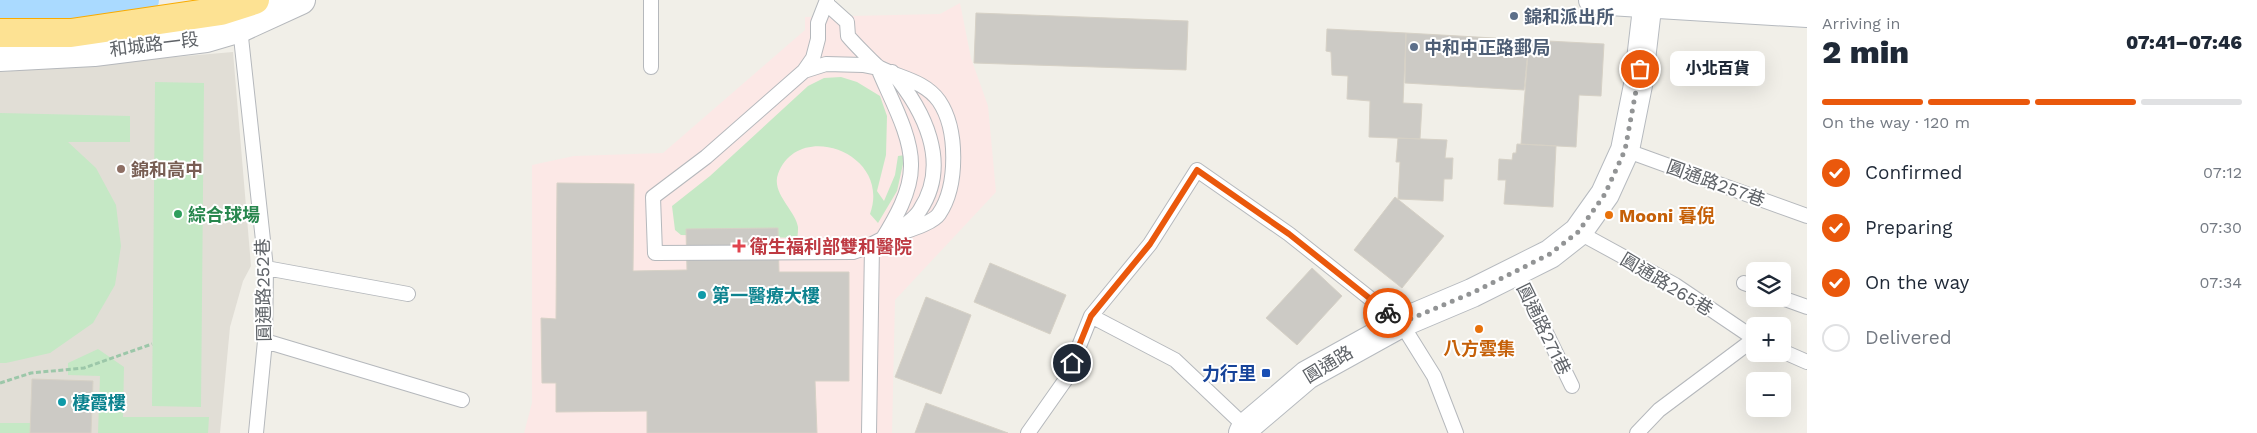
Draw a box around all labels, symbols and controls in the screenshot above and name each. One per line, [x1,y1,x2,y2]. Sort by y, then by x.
place label: 錦和派出所 [1524,6,1614,27]
marker: 錦和派出所 [1508,10,1520,22]
text: Arriving in [1822,14,1900,33]
street label: 和城路一段 [108,28,200,60]
text: 07:41–07:46 [2126,31,2242,54]
text: 2 min [1822,33,1909,71]
place label: 中和中正路郵局 [1424,37,1550,58]
marker: 中和中正路郵局 [1408,41,1420,53]
pin [1619,48,1661,90]
callout: 小北百貨 [1670,52,1765,86]
icon: bag [1626,55,1654,83]
text: 小北百貨 [1685,59,1750,78]
text: On the way · 120 m [1822,113,1970,132]
street label: 圓通路257巷 [1664,156,1768,210]
place label: 錦和高中 [131,159,203,180]
icon: check [1822,159,1850,187]
text: Confirmed [1865,161,1962,184]
marker: 錦和高中 [115,163,127,175]
text: 07:12 [2203,163,2242,182]
place label: 綜合球場 [188,204,260,225]
place label: Mooni 暮倪 [1619,205,1714,226]
marker: 綜合球場 [172,208,184,220]
marker: Mooni 暮倪 [1603,209,1615,221]
icon: check [1822,214,1850,242]
text: Preparing [1865,216,1952,239]
text: 07:30 [2199,218,2242,237]
place label: 衛生福利部雙和醫院 [749,236,912,257]
street label: 圓通路252巷 [252,238,274,342]
marker: 衛生福利部雙和醫院 [732,239,746,253]
street label: 圓通路265巷 [1617,248,1717,320]
map controls [1746,262,1791,417]
button: layers [1746,262,1791,307]
icon: check [1822,269,1850,297]
text: On the way [1865,271,1969,294]
text: 07:34 [2200,273,2242,292]
street label: 圓通路271巷 [1513,280,1575,378]
place label: 第一醫療大樓 [712,285,820,306]
courier [1363,288,1413,338]
marker: 第一醫療大樓 [696,289,708,301]
icon: bike [1374,299,1402,327]
button: + [1746,317,1791,362]
marker: 八方雲集 [1473,323,1485,335]
text: Delivered [1865,326,1952,349]
place label: 八方雲集 [1443,338,1515,359]
street label: 圓通路 [1299,341,1357,387]
pin [1051,342,1093,384]
icon: home [1058,349,1086,377]
place label: 力行里 [1202,363,1256,384]
marker: 力行里 [1260,367,1272,379]
button: − [1746,372,1791,417]
place label: 棲霞樓 [72,392,126,413]
marker: 棲霞樓 [56,396,68,408]

